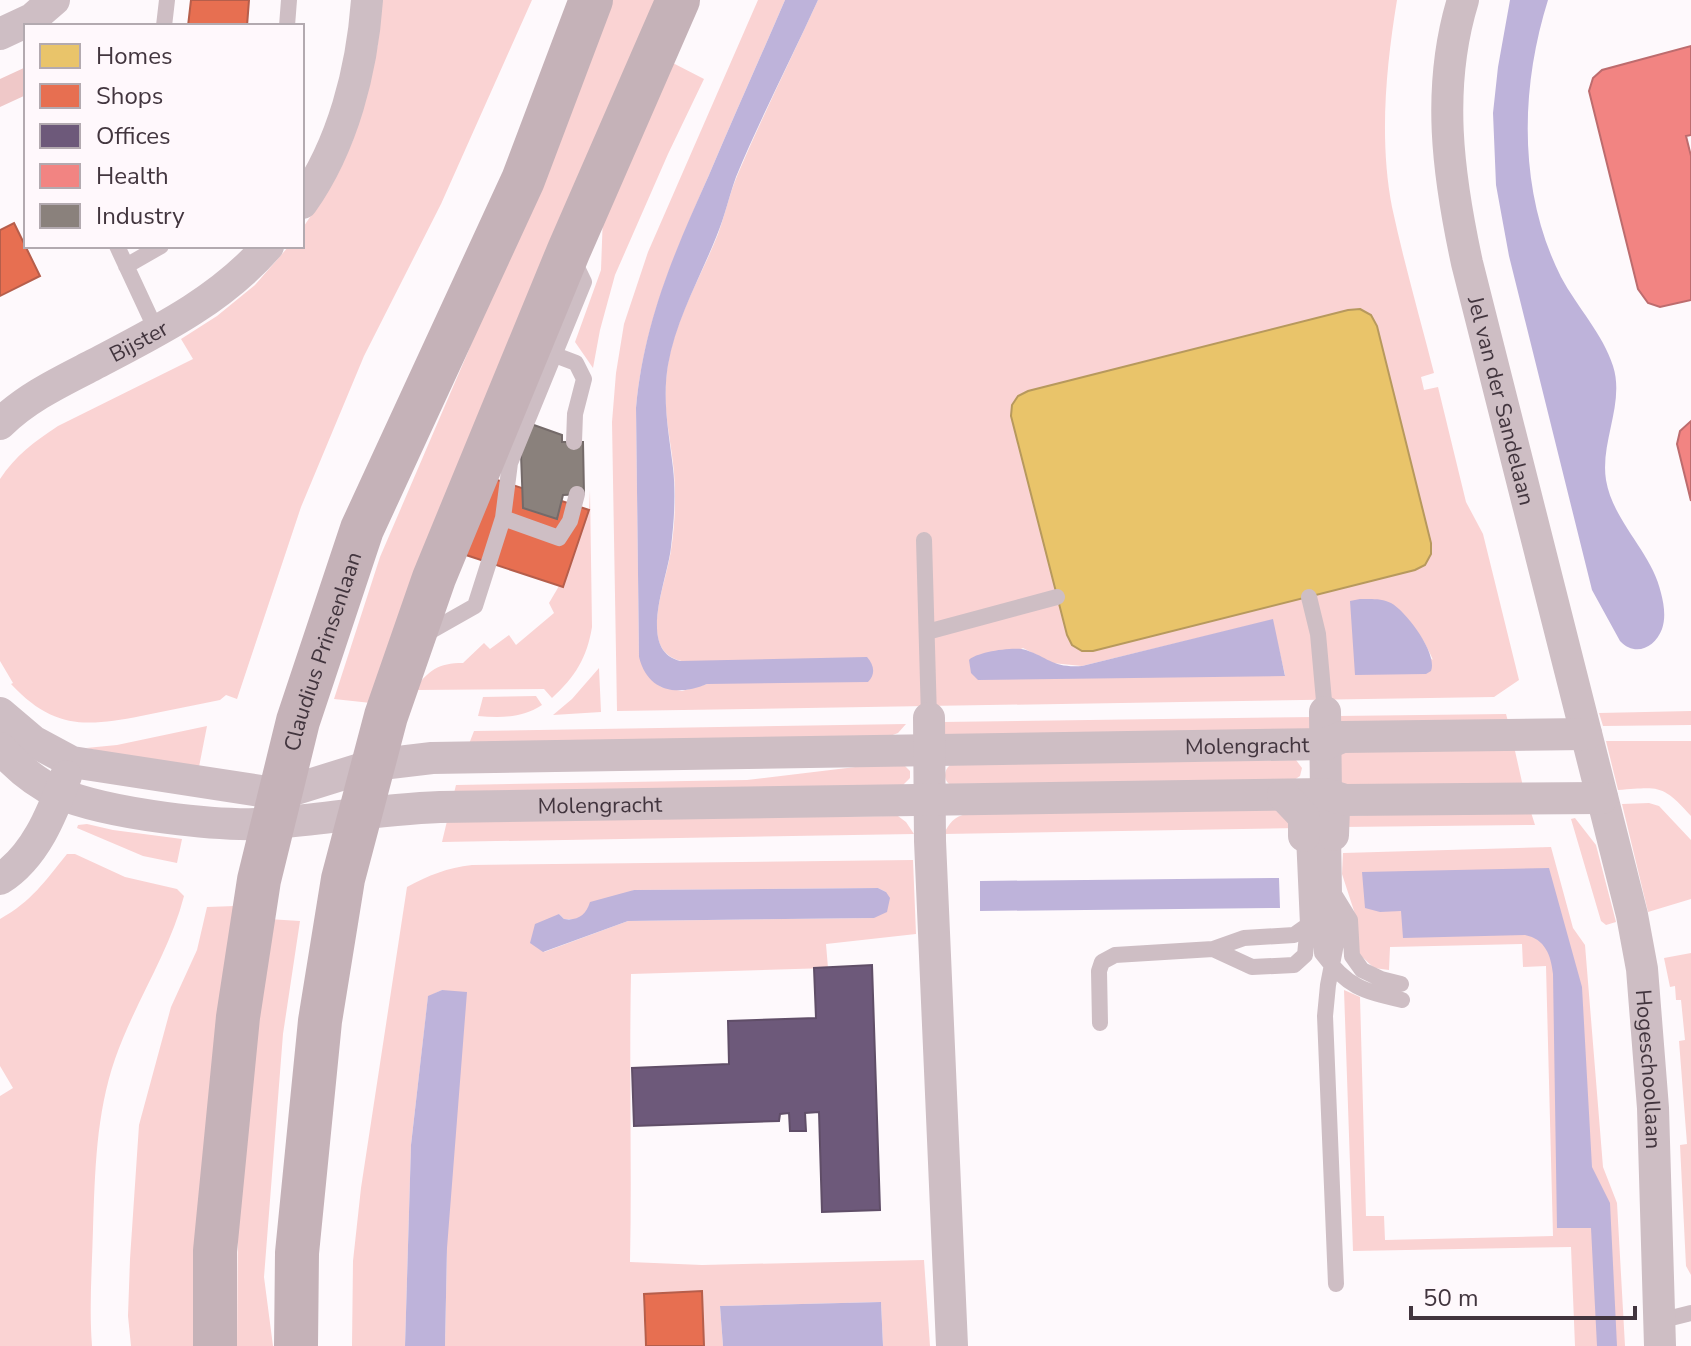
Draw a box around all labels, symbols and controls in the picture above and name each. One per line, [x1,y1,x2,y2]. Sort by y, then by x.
legend [24,24,304,248]
text: Homes [96,40,172,72]
text: Shops [96,80,163,112]
text: Offices [96,120,171,152]
text: Health [96,160,169,192]
text: Industry [96,200,185,232]
street label: Jel van der Sandelaan [1460,292,1542,509]
street label: Bijster [104,314,174,370]
street label: Claudius Prinsenlaan [277,548,369,755]
street label: Molengracht [1185,730,1310,762]
street label: Molengracht [537,790,663,822]
street label: Hogeschoollaan [1628,988,1668,1150]
scale bar [1411,1270,1635,1320]
text: 50 m [1423,1282,1479,1314]

